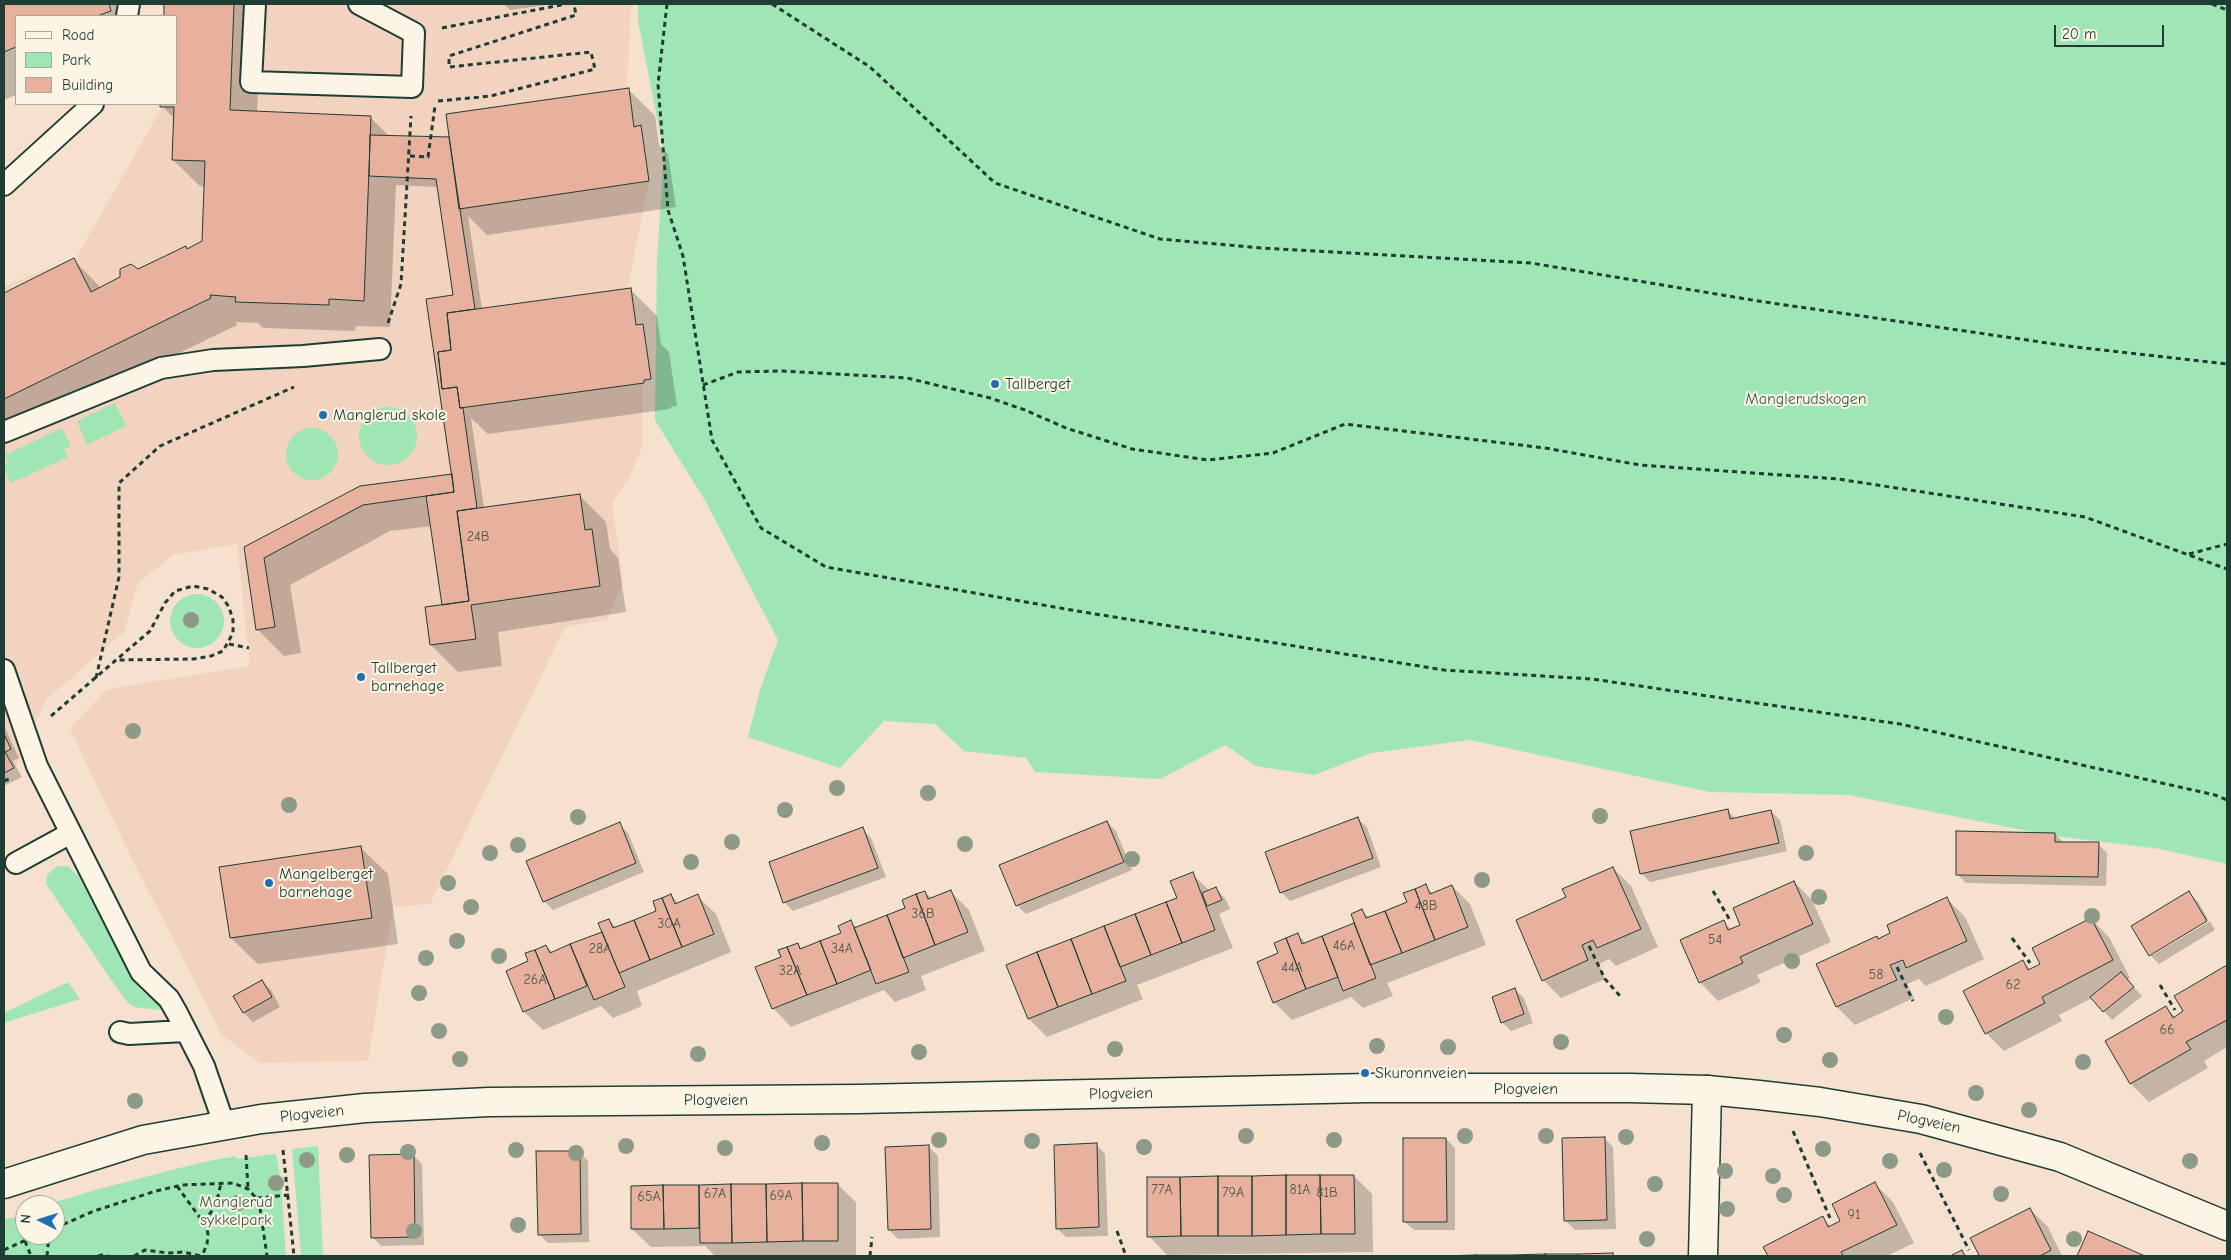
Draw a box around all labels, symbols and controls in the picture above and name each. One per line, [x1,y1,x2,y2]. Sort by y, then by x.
legend [15,15,178,105]
scale bar [2056,15,2166,47]
text: 20 m [2062,25,2096,43]
text: Road [62,26,94,44]
text: Park [62,51,91,69]
text: Building [62,76,113,94]
place label: Tallberget [1005,374,1071,394]
marker: Tallberget [989,378,1001,390]
park label: Manglerudskogen [1745,389,1867,409]
place label: Manglerud skole [333,405,446,425]
marker: Manglerud skole [317,409,329,421]
house number: 24B [467,529,489,545]
place label: Tallberget barnehage [371,658,444,696]
marker: Tallberget barnehage [355,671,367,683]
place label: Mangelberget barnehage [279,864,373,902]
marker: Mangelberget barnehage [263,877,275,889]
house number: 48B [1415,898,1437,914]
house number: 36B [911,906,935,922]
house number: 30A [657,916,681,932]
house number: 54 [1708,932,1722,948]
house number: 46A [1333,938,1355,954]
house number: 28A [589,941,611,957]
house number: 34A [831,941,853,957]
house number: 44A [1281,960,1303,976]
house number: 32A [779,963,801,979]
house number: 58 [1869,967,1883,983]
house number: 26A [523,972,547,988]
house number: 62 [2006,977,2020,993]
house number: 66 [2159,1022,2175,1038]
place label: Skuronnveien [1375,1063,1467,1083]
marker: Skuronnveien [1359,1067,1371,1079]
street label: Plogveien [1494,1079,1558,1099]
street label: Plogveien [1089,1084,1153,1104]
street label: Plogveien [684,1090,748,1110]
street label: Plogveien [279,1101,345,1127]
street label: Plogveien [1896,1106,1962,1138]
house number: 77A [1151,1182,1173,1198]
house number: 81A [1290,1182,1310,1198]
house number: 79A [1222,1185,1244,1201]
house number: 81B [1316,1185,1338,1201]
house number: 67A [704,1186,726,1202]
house number: 69A [769,1188,793,1204]
house number: 65A [637,1189,661,1205]
park label: Manglerud sykkelpark [199,1192,273,1230]
north arrow [15,1195,65,1245]
house number: 91 [1848,1207,1860,1223]
text: N [17,1213,34,1224]

